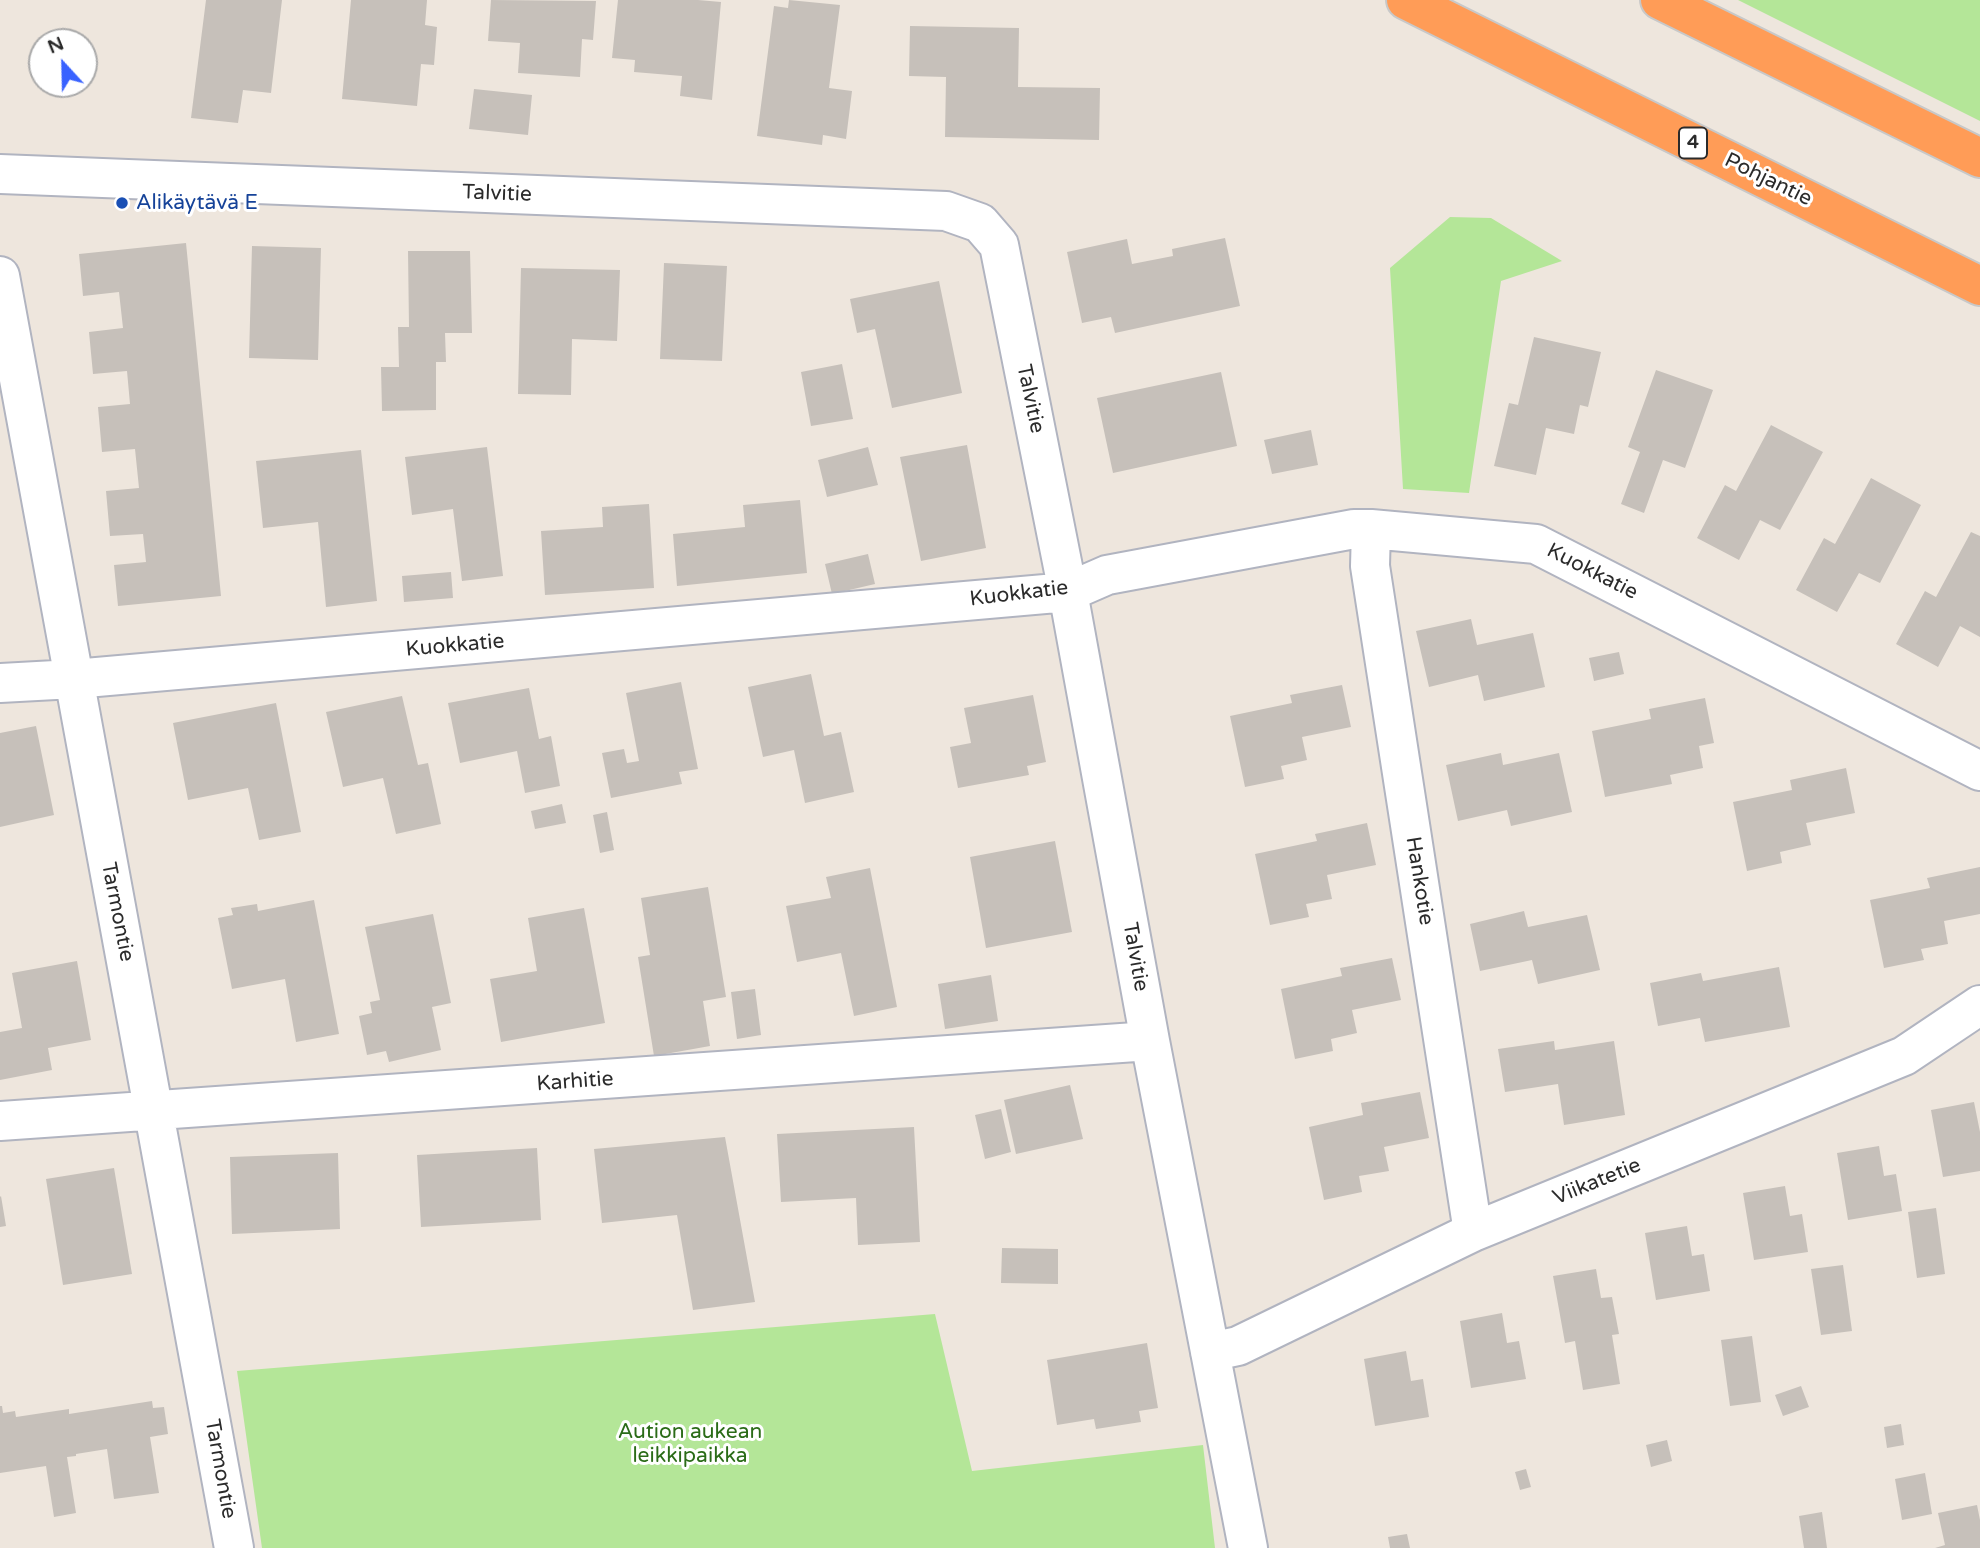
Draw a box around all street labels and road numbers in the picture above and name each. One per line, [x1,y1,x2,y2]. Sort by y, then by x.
road number: 4 [1679,127,1707,158]
street label: Pohjantie [1720,148,1816,212]
street label: Talvitie [462,180,532,208]
street label: Talvitie [1010,362,1050,436]
street label: Kuokkatie [1542,538,1642,606]
street label: Kuokkatie [968,575,1070,613]
street label: Kuokkatie [405,629,505,663]
street label: Hankotie [1400,835,1438,927]
street label: Tarmontie [95,860,139,964]
street label: Talvitie [1117,921,1153,993]
street label: Karhitie [536,1067,614,1097]
street label: Viikatetie [1549,1153,1645,1211]
street label: Tarmontie [199,1417,241,1521]

